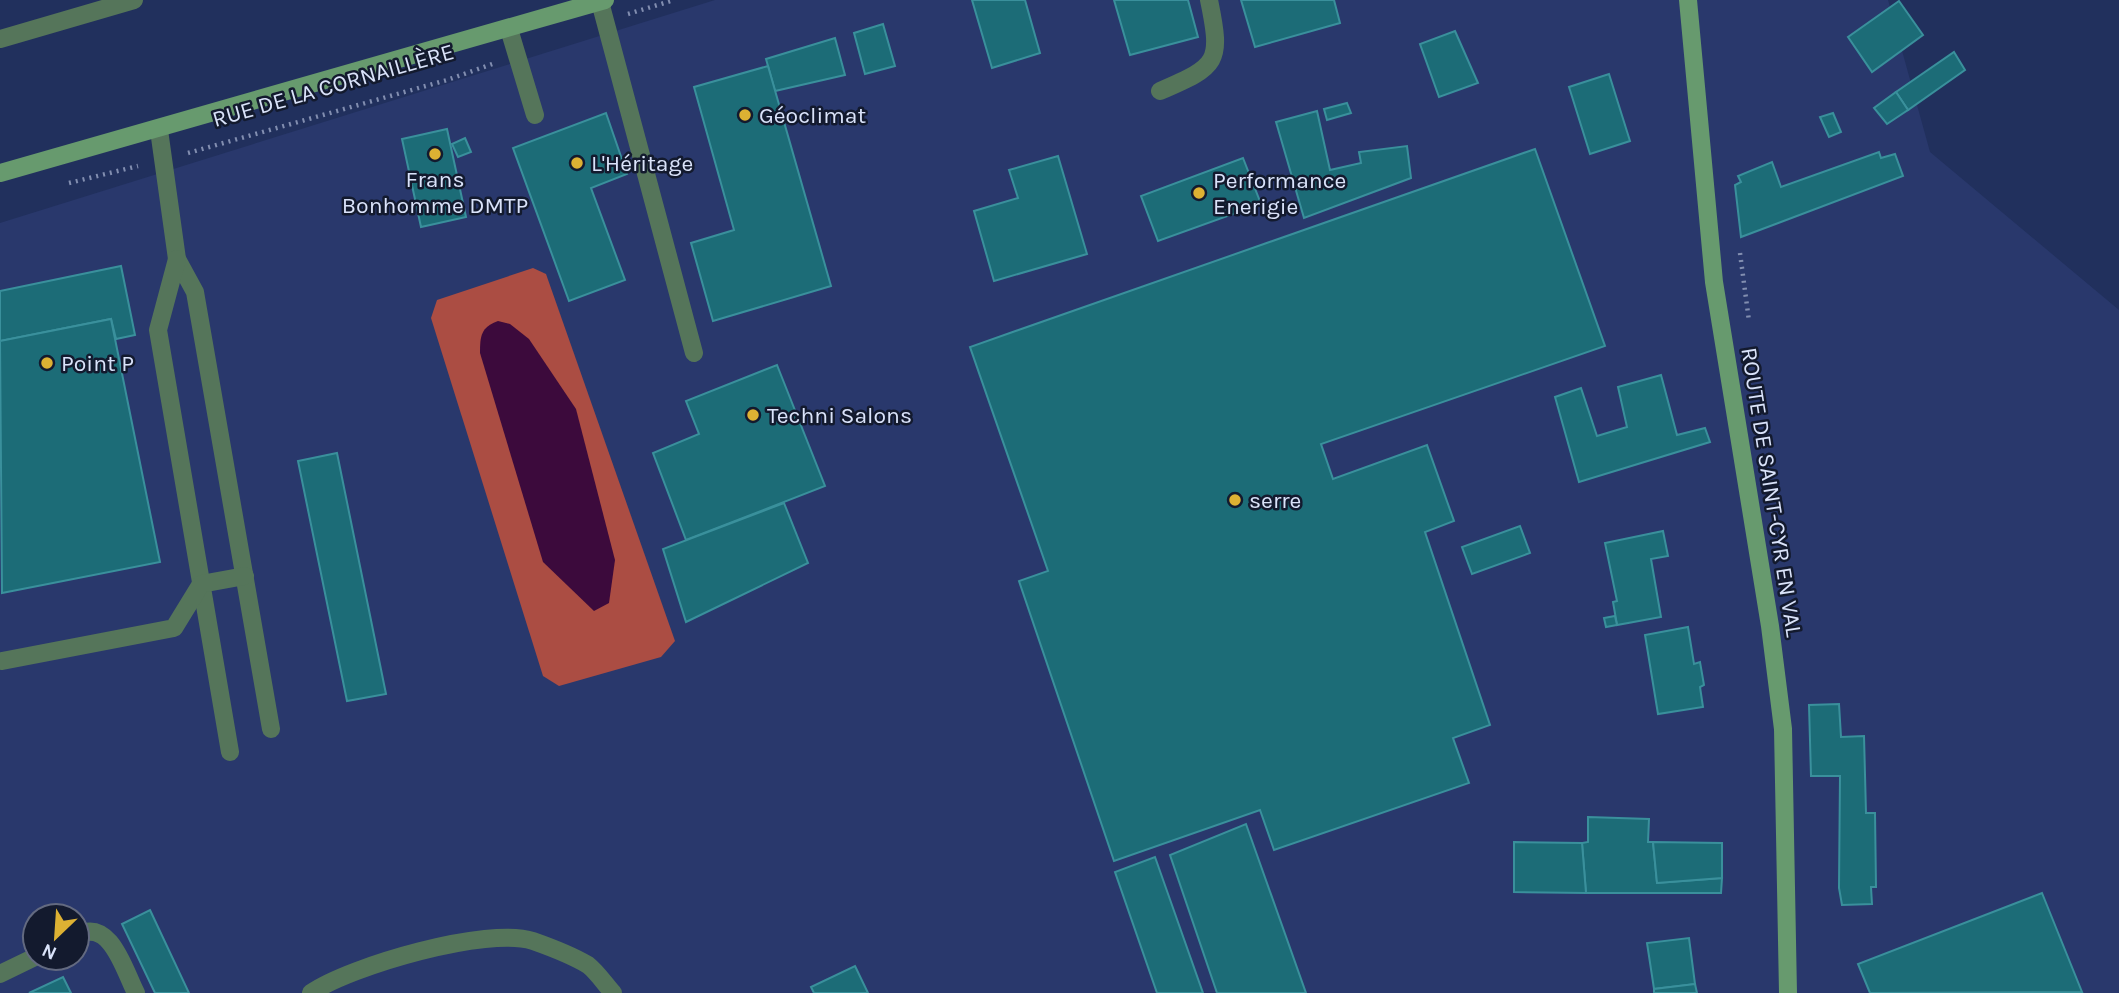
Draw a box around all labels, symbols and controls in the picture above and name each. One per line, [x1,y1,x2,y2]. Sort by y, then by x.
street label: RUE DE LA CORNAILLÈRE [209,38,457,133]
place label: Géoclimat [759,102,867,129]
marker: Géoclimat [737,107,753,123]
marker: Frans Bonhomme DMTP [427,146,443,162]
place label: L'Héritage [591,150,693,177]
marker: L'Héritage [569,155,585,171]
place label: Frans Bonhomme DMTP [342,166,528,219]
place label: Performance Enerigie [1213,167,1346,220]
marker: Performance Enerigie [1191,185,1207,201]
street label: ROUTE DE SAINT-CYR EN VAL [1735,345,1808,639]
place label: Point P [61,350,134,377]
marker: Point P [39,355,55,371]
place label: Techni Salons [767,402,912,429]
marker: Techni Salons [745,407,761,423]
place label: serre [1249,487,1301,514]
marker: serre [1227,492,1243,508]
north arrow [21,902,91,972]
text: N [38,939,60,964]

